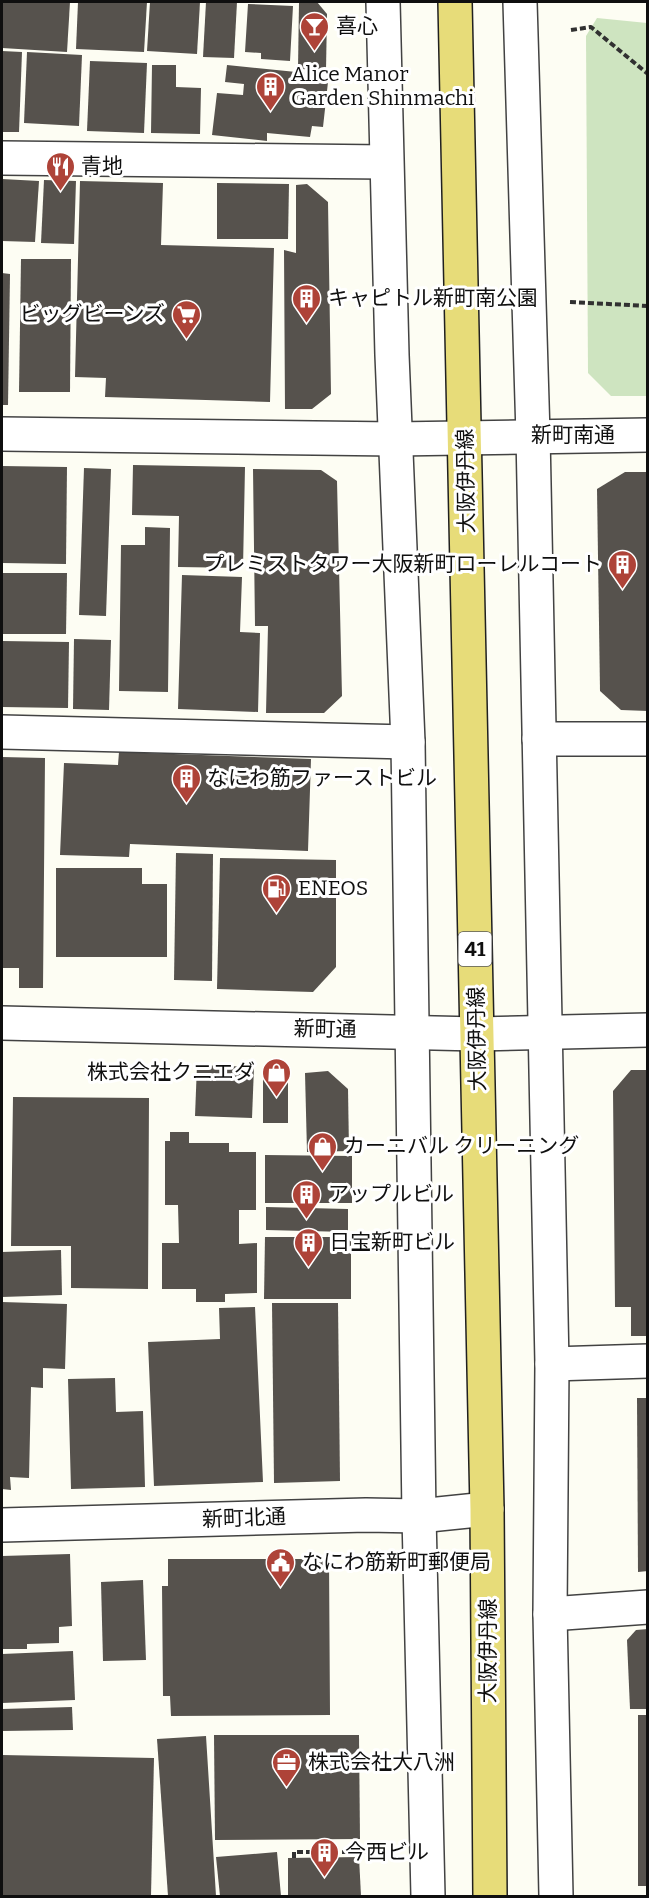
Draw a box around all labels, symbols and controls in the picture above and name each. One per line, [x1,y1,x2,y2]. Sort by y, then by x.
bar icon: 喜心 [299,10,331,52]
place label: 喜心 [336,13,378,39]
place label: Alice Manor Garden Shinmachi [291,61,474,111]
building icon: Alice Manor Garden Shinmachi [254,70,286,112]
restaurant icon: 青地 [44,150,76,192]
place label: 青地 [81,153,123,179]
building icon: キャピトル新町南公園 [291,282,323,324]
place label: キャピトル新町南公園 [328,285,538,311]
supermarket icon: ビッグビーンズ [170,298,202,340]
place label: ビッグビーンズ [19,301,165,327]
street label: 新町南通 [531,422,615,448]
street label: 大阪伊丹線 [452,428,480,534]
building icon: プレミストタワー大阪新町ローレルコート [607,548,639,590]
place label: プレミストタワー大阪新町ローレルコート [203,551,602,577]
building icon: なにわ筋ファーストビル [170,762,202,804]
place label: なにわ筋ファーストビル [207,765,437,791]
fuel station icon: ENEOS [261,872,293,914]
place label: ENEOS [298,875,368,901]
road number: 41 [458,932,492,966]
street label: 大阪伊丹線 [463,986,491,1092]
street label: 新町通 [293,1015,357,1043]
shop icon: 株式会社クニエダ [260,1056,292,1098]
place label: 株式会社クニエダ [87,1059,255,1085]
shop icon: カーニバル クリーニング [307,1130,339,1172]
place label: カーニバル クリーニング [344,1133,579,1159]
building icon: アップルビル [291,1178,323,1220]
place label: アップルビル [328,1181,454,1207]
building icon: 日宝新町ビル [292,1226,324,1268]
place label: 日宝新町ビル [329,1229,455,1255]
street label: 新町北通 [202,1504,286,1532]
public building icon: なにわ筋新町郵便局 [265,1546,297,1588]
place label: なにわ筋新町郵便局 [302,1549,491,1575]
street label: 大阪伊丹線 [475,1599,501,1704]
office icon: 株式会社大八洲 [271,1746,303,1788]
place label: 株式会社大八洲 [308,1749,455,1775]
building icon: 今西ビル [308,1836,340,1878]
place label: 今西ビル [345,1839,429,1865]

